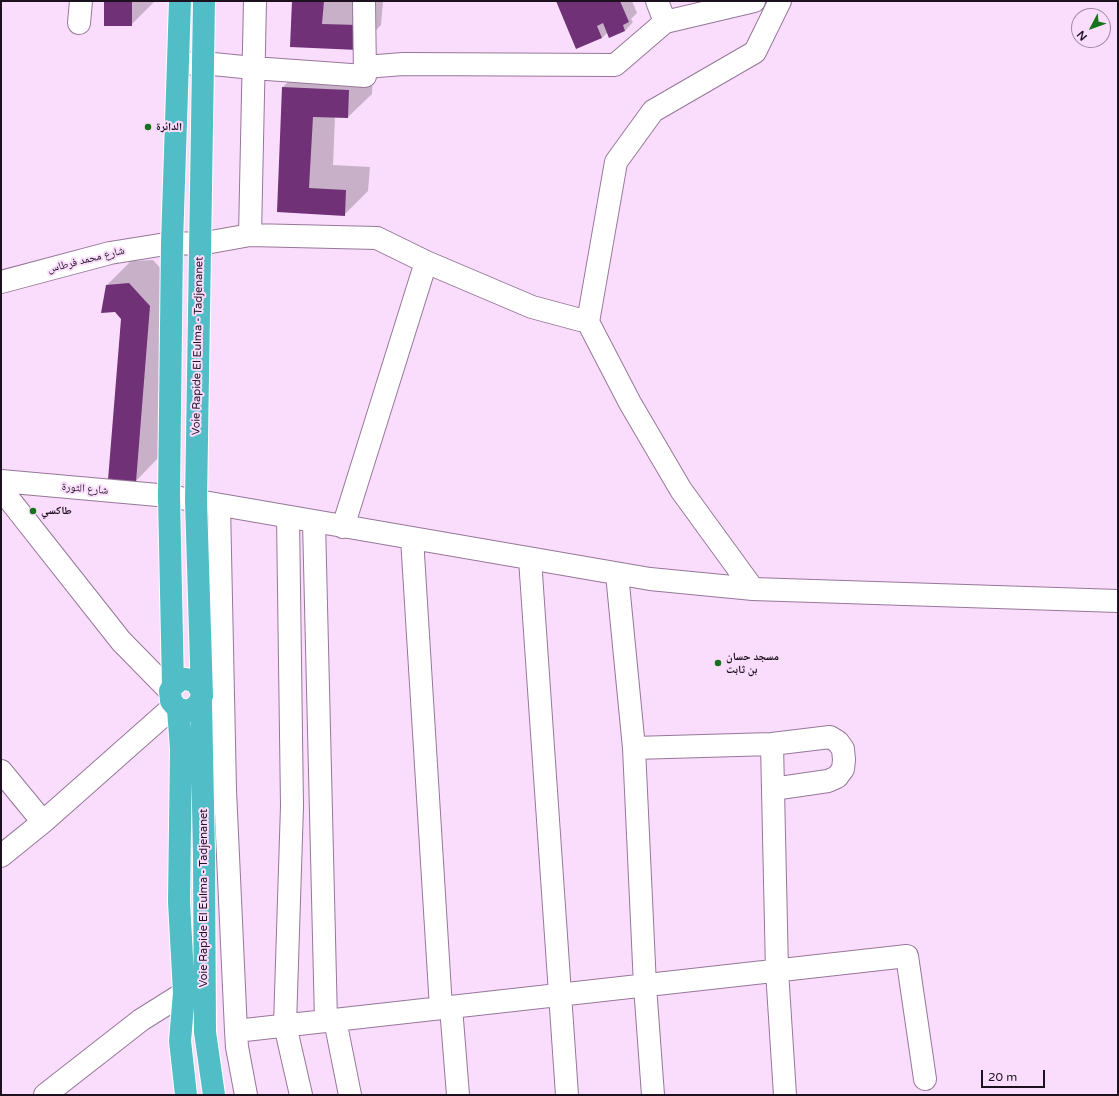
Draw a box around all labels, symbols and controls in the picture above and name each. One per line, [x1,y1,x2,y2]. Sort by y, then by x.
north arrow [1071,8,1111,48]
text: N [1075,28,1090,43]
place label: الدائرة [156,120,182,134]
marker: الدائرة [143,122,153,132]
street label: شارع محمد فرطاس [46,244,126,276]
street label: Voie Rapide El Eulma - Tadjenanet [190,257,206,435]
street label: شارع الثورة [61,480,109,498]
place label: طاكسي [41,504,72,518]
marker: طاكسي [28,506,38,516]
place label: مسجد حسان بن ثابت [726,650,779,676]
marker: مسجد حسان بن ثابت [713,658,723,668]
street label: Voie Rapide El Eulma - Tadjenanet [197,809,211,987]
scale bar [983,1062,1047,1088]
text: 20 m [988,1070,1017,1084]

